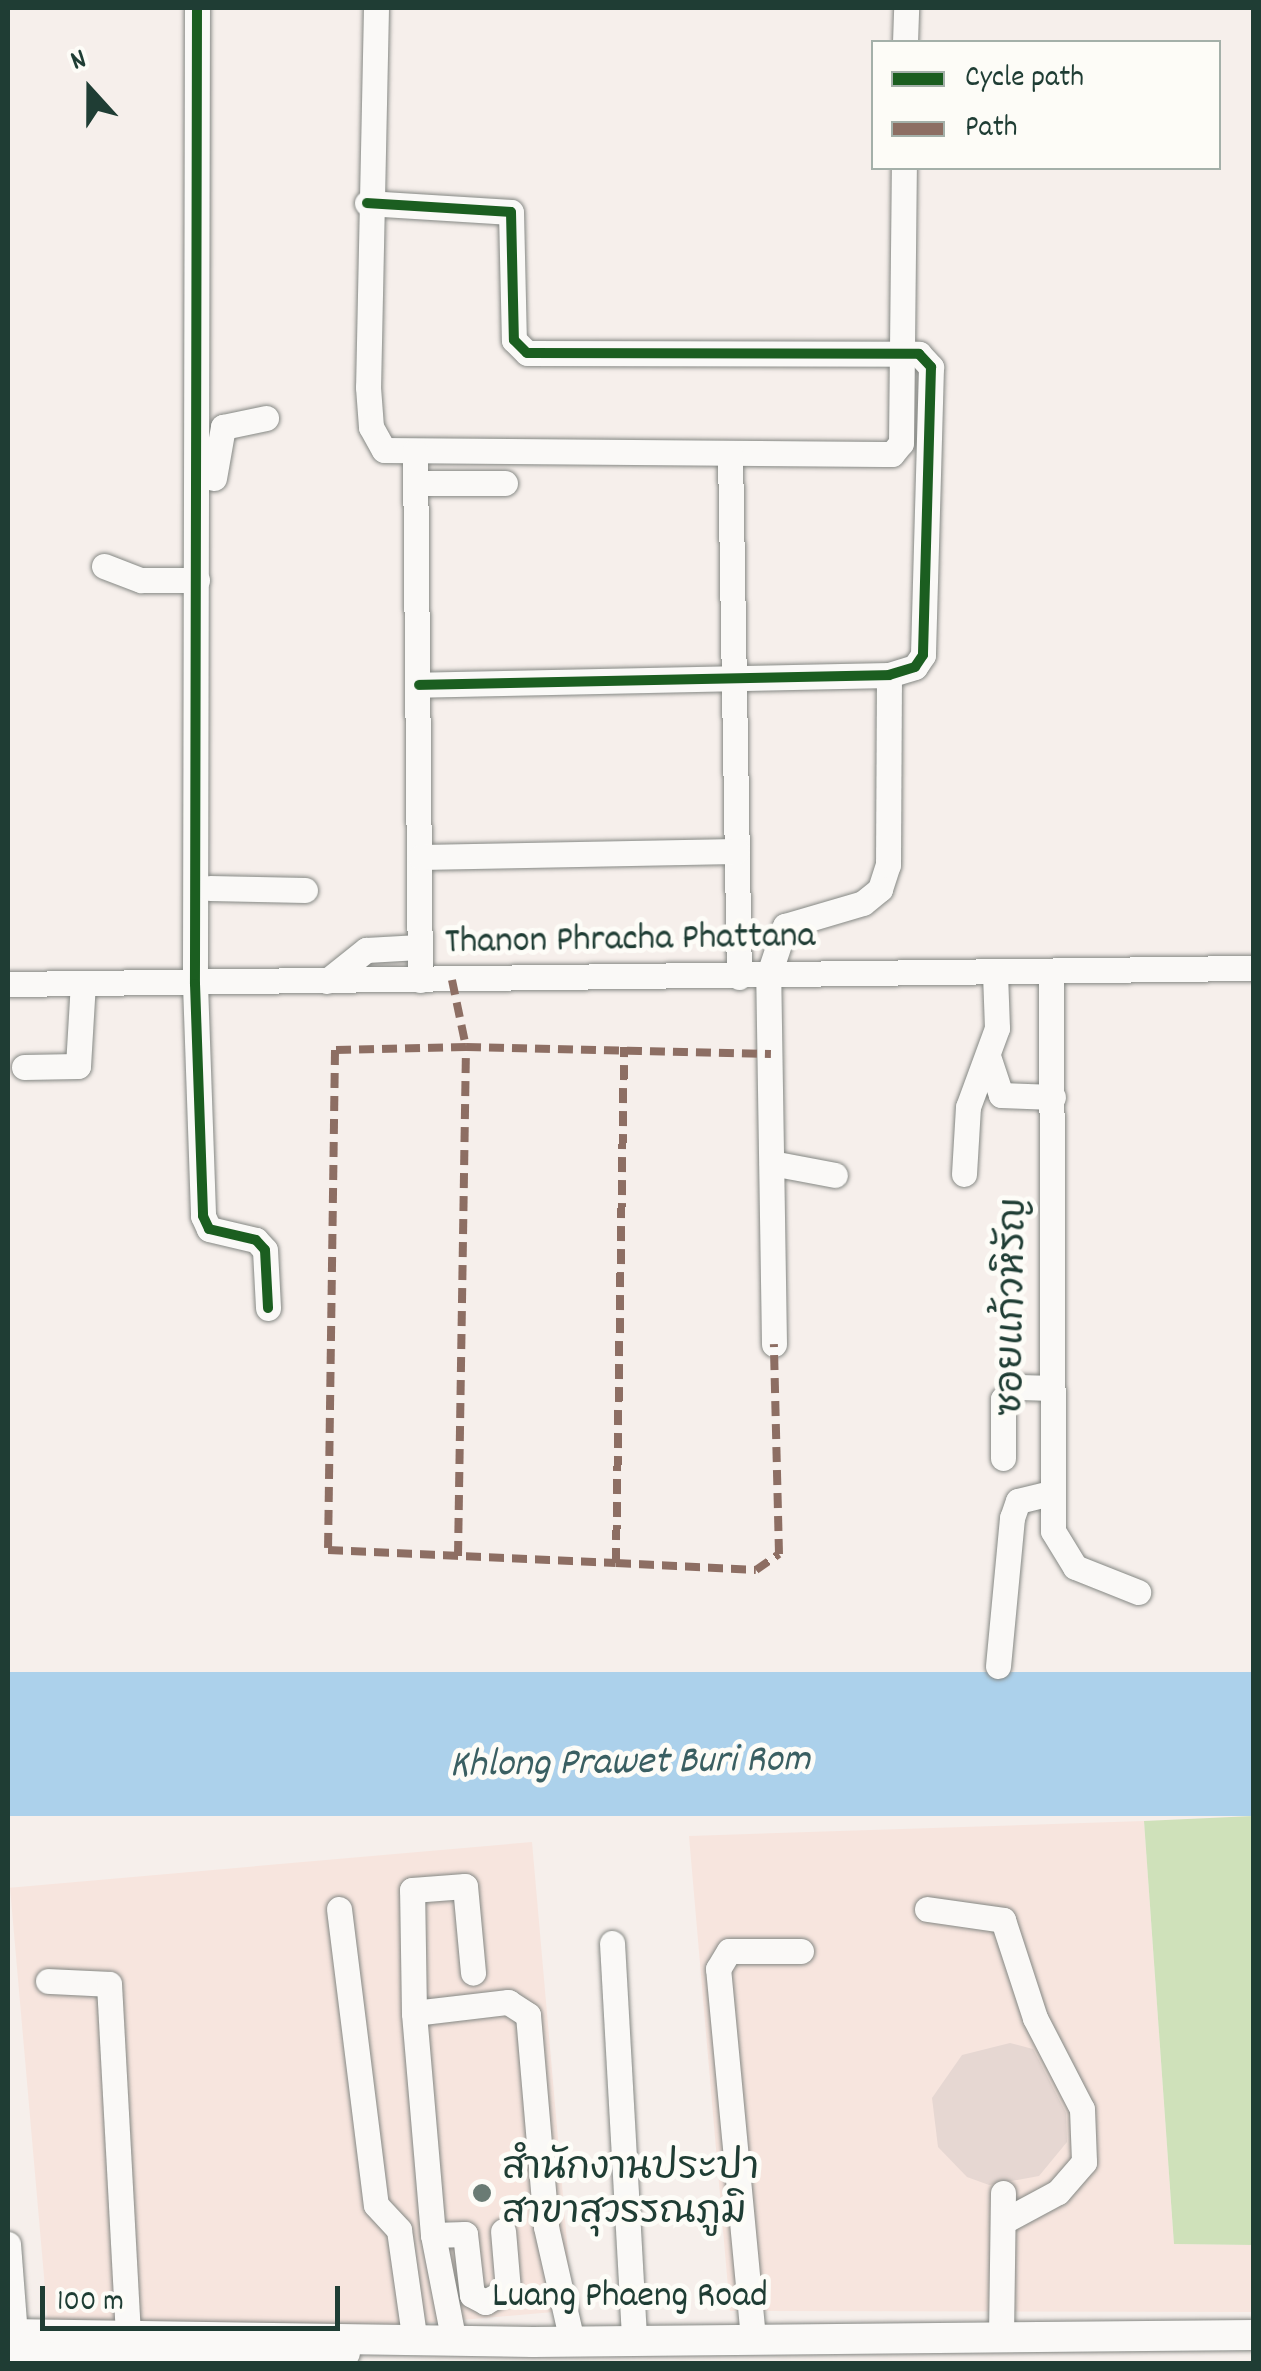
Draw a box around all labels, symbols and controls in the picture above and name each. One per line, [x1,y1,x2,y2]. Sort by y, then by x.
north arrow [40,40,140,140]
legend [871,40,1221,170]
text: N [66,41,93,83]
text: Cycle path [965,58,1084,101]
text: Path [965,108,1018,151]
street label: Thanon Phracha Phattana [444,915,816,967]
street label: ซอยแก้วหิรัญ [990,1197,1040,1417]
water label: Khlong Prawet Buri Rom [449,1738,811,1792]
place label: สำนักงานประปา สาขาสุวรรณภูมิ [502,2148,759,2238]
marker: สำนักงานประปา สาขาสุวรรณภูมิ [471,2182,493,2204]
scale bar [45,2266,345,2328]
street label: Luang Phaeng Road [492,2275,768,2321]
text: 100 m [57,2282,124,2325]

